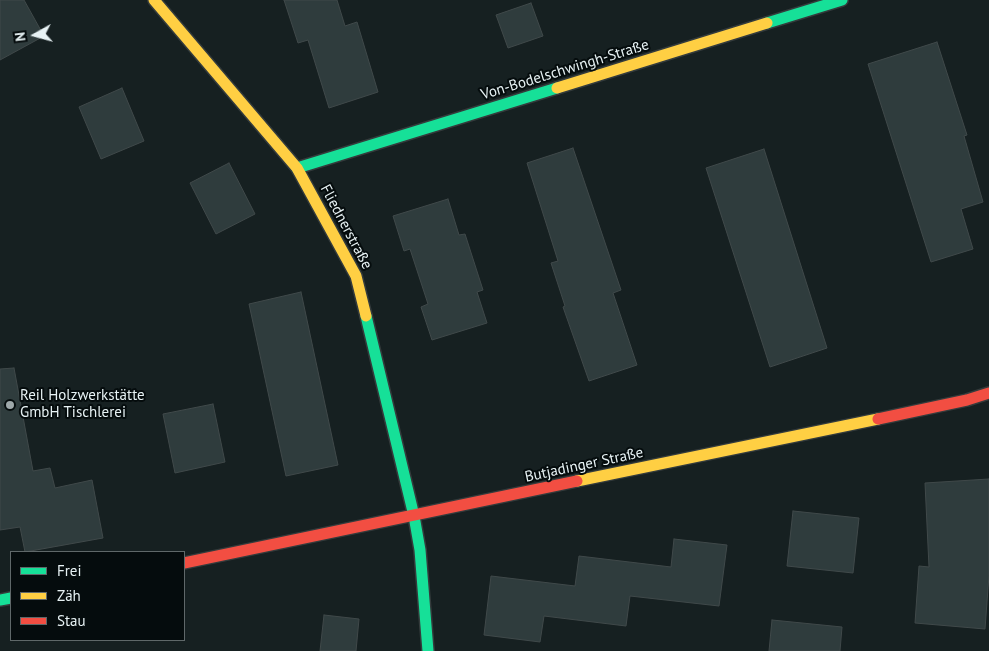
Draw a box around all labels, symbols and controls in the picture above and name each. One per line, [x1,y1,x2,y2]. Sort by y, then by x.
north arrow [10,10,60,60]
text: N [11,31,30,42]
street label: Von-Bodelschwingh-Straße [479,36,651,104]
street label: Fliednerstraße [316,182,376,272]
place label: Reil Holzwerkstätte GmbH Tischlerei [20,387,145,422]
marker: Reil Holzwerkstätte GmbH Tischlerei [4,399,16,411]
street label: Butjadinger Straße [523,444,645,486]
legend [10,551,185,641]
text: Frei [57,561,82,580]
text: Zäh [57,586,81,605]
text: Stau [57,611,86,630]

